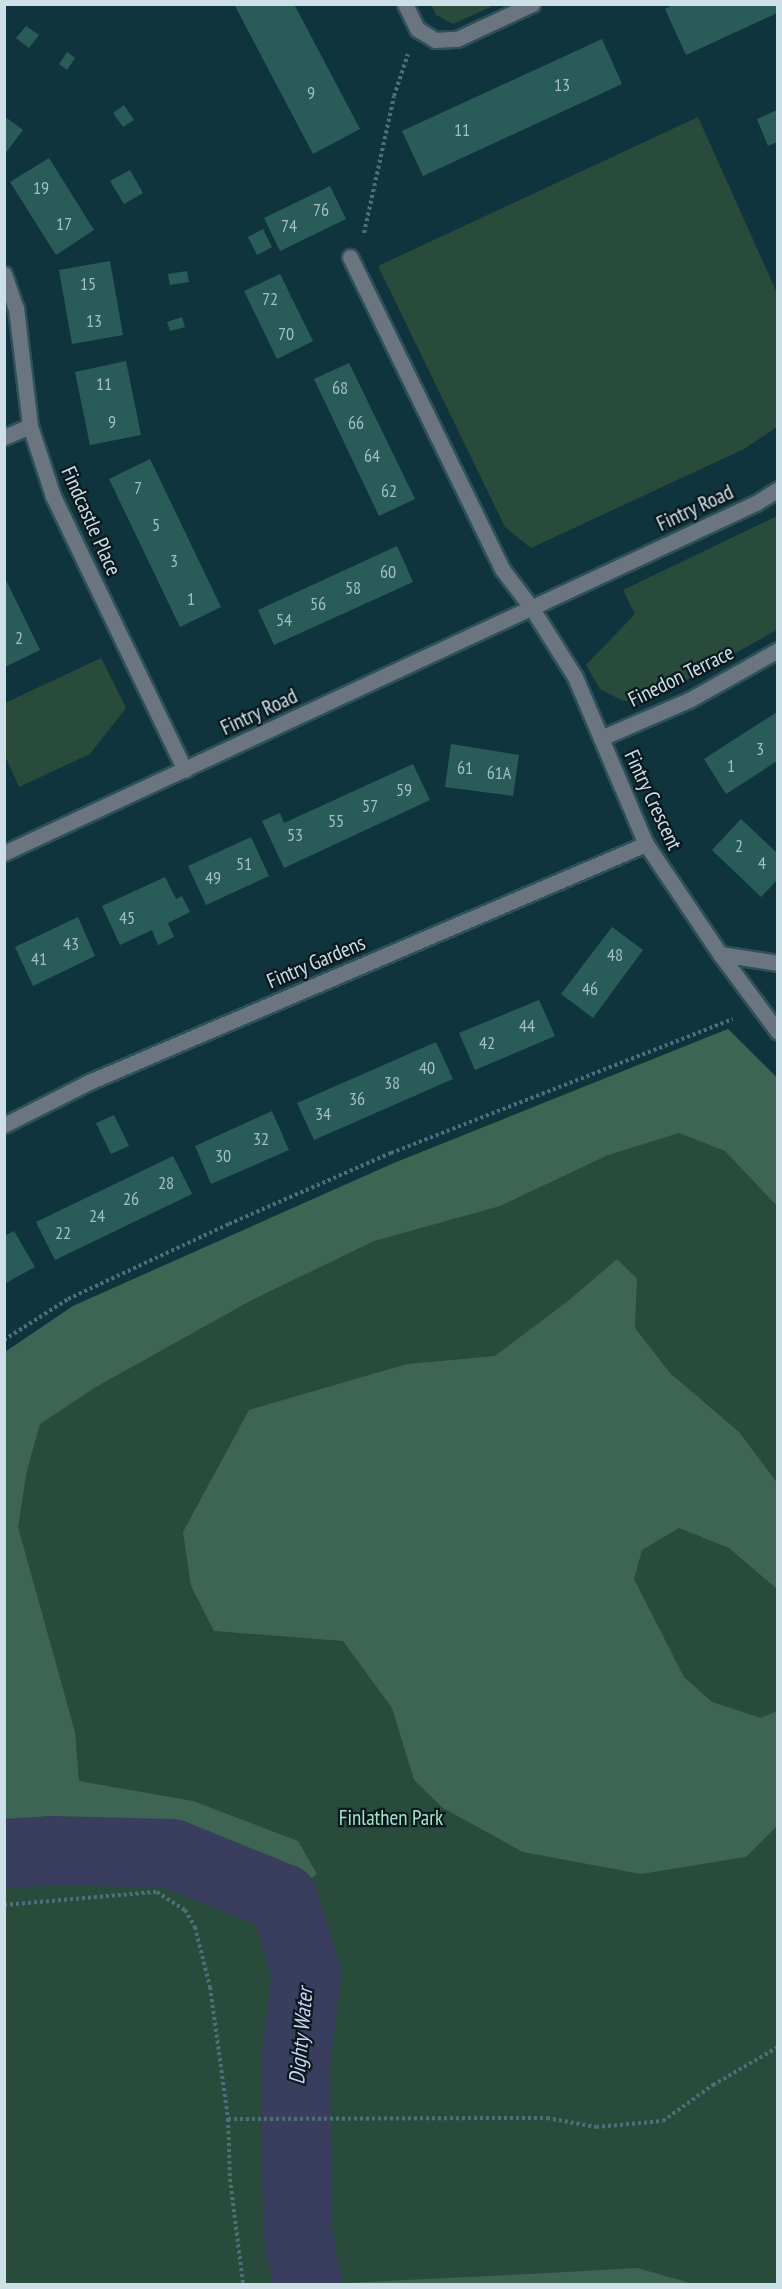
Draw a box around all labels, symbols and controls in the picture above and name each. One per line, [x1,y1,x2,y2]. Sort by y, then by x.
house number: 13 [554,74,570,96]
house number: 9 [307,82,315,104]
house number: 11 [454,119,470,141]
house number: 19 [33,177,49,199]
house number: 76 [313,199,329,221]
house number: 17 [56,213,72,235]
house number: 74 [281,215,297,237]
house number: 15 [80,273,96,295]
house number: 72 [262,288,278,310]
house number: 13 [86,310,102,332]
house number: 70 [278,323,294,345]
house number: 11 [96,373,112,395]
house number: 68 [332,377,348,399]
house number: 9 [108,411,116,433]
house number: 66 [348,412,364,434]
house number: 64 [364,445,380,467]
street label: Findcastle Place [56,462,126,580]
house number: 7 [134,477,142,499]
street label: Fintry Road [652,479,738,537]
house number: 62 [381,480,397,502]
house number: 5 [152,514,160,536]
house number: 3 [170,550,178,572]
house number: 60 [380,561,396,583]
house number: 58 [345,577,361,599]
house number: 1 [187,588,195,610]
house number: 56 [310,593,326,615]
house number: 54 [276,609,292,631]
house number: 2 [15,627,23,649]
street label: Finedon Terrace [624,640,738,712]
street label: Fintry Road [216,683,302,741]
house number: 3 [756,738,764,760]
street label: Fintry Crescent [619,746,687,854]
house number: 1 [727,755,735,777]
house number: 61 [457,757,473,779]
house number: 61A [487,762,511,784]
house number: 59 [396,779,412,801]
house number: 57 [362,795,378,817]
house number: 55 [328,810,344,832]
house number: 53 [287,824,303,846]
house number: 2 [735,835,743,857]
house number: 4 [758,852,766,874]
house number: 51 [236,853,252,875]
house number: 49 [205,867,221,889]
house number: 45 [119,907,135,929]
street label: Fintry Gardens [263,930,369,994]
house number: 43 [63,933,79,955]
house number: 48 [607,944,623,966]
house number: 41 [31,948,47,970]
house number: 46 [582,978,598,1000]
house number: 44 [519,1015,535,1037]
house number: 42 [479,1032,495,1054]
house number: 40 [419,1057,435,1079]
house number: 38 [384,1072,400,1094]
house number: 36 [349,1088,365,1110]
house number: 34 [315,1103,331,1125]
house number: 32 [253,1128,269,1150]
house number: 30 [215,1145,231,1167]
house number: 28 [158,1172,174,1194]
house number: 26 [123,1188,139,1210]
house number: 24 [89,1205,105,1227]
house number: 22 [55,1222,71,1244]
park label: Finlathen Park [339,1805,443,1831]
water label: Dighty Water [284,1986,318,2086]

